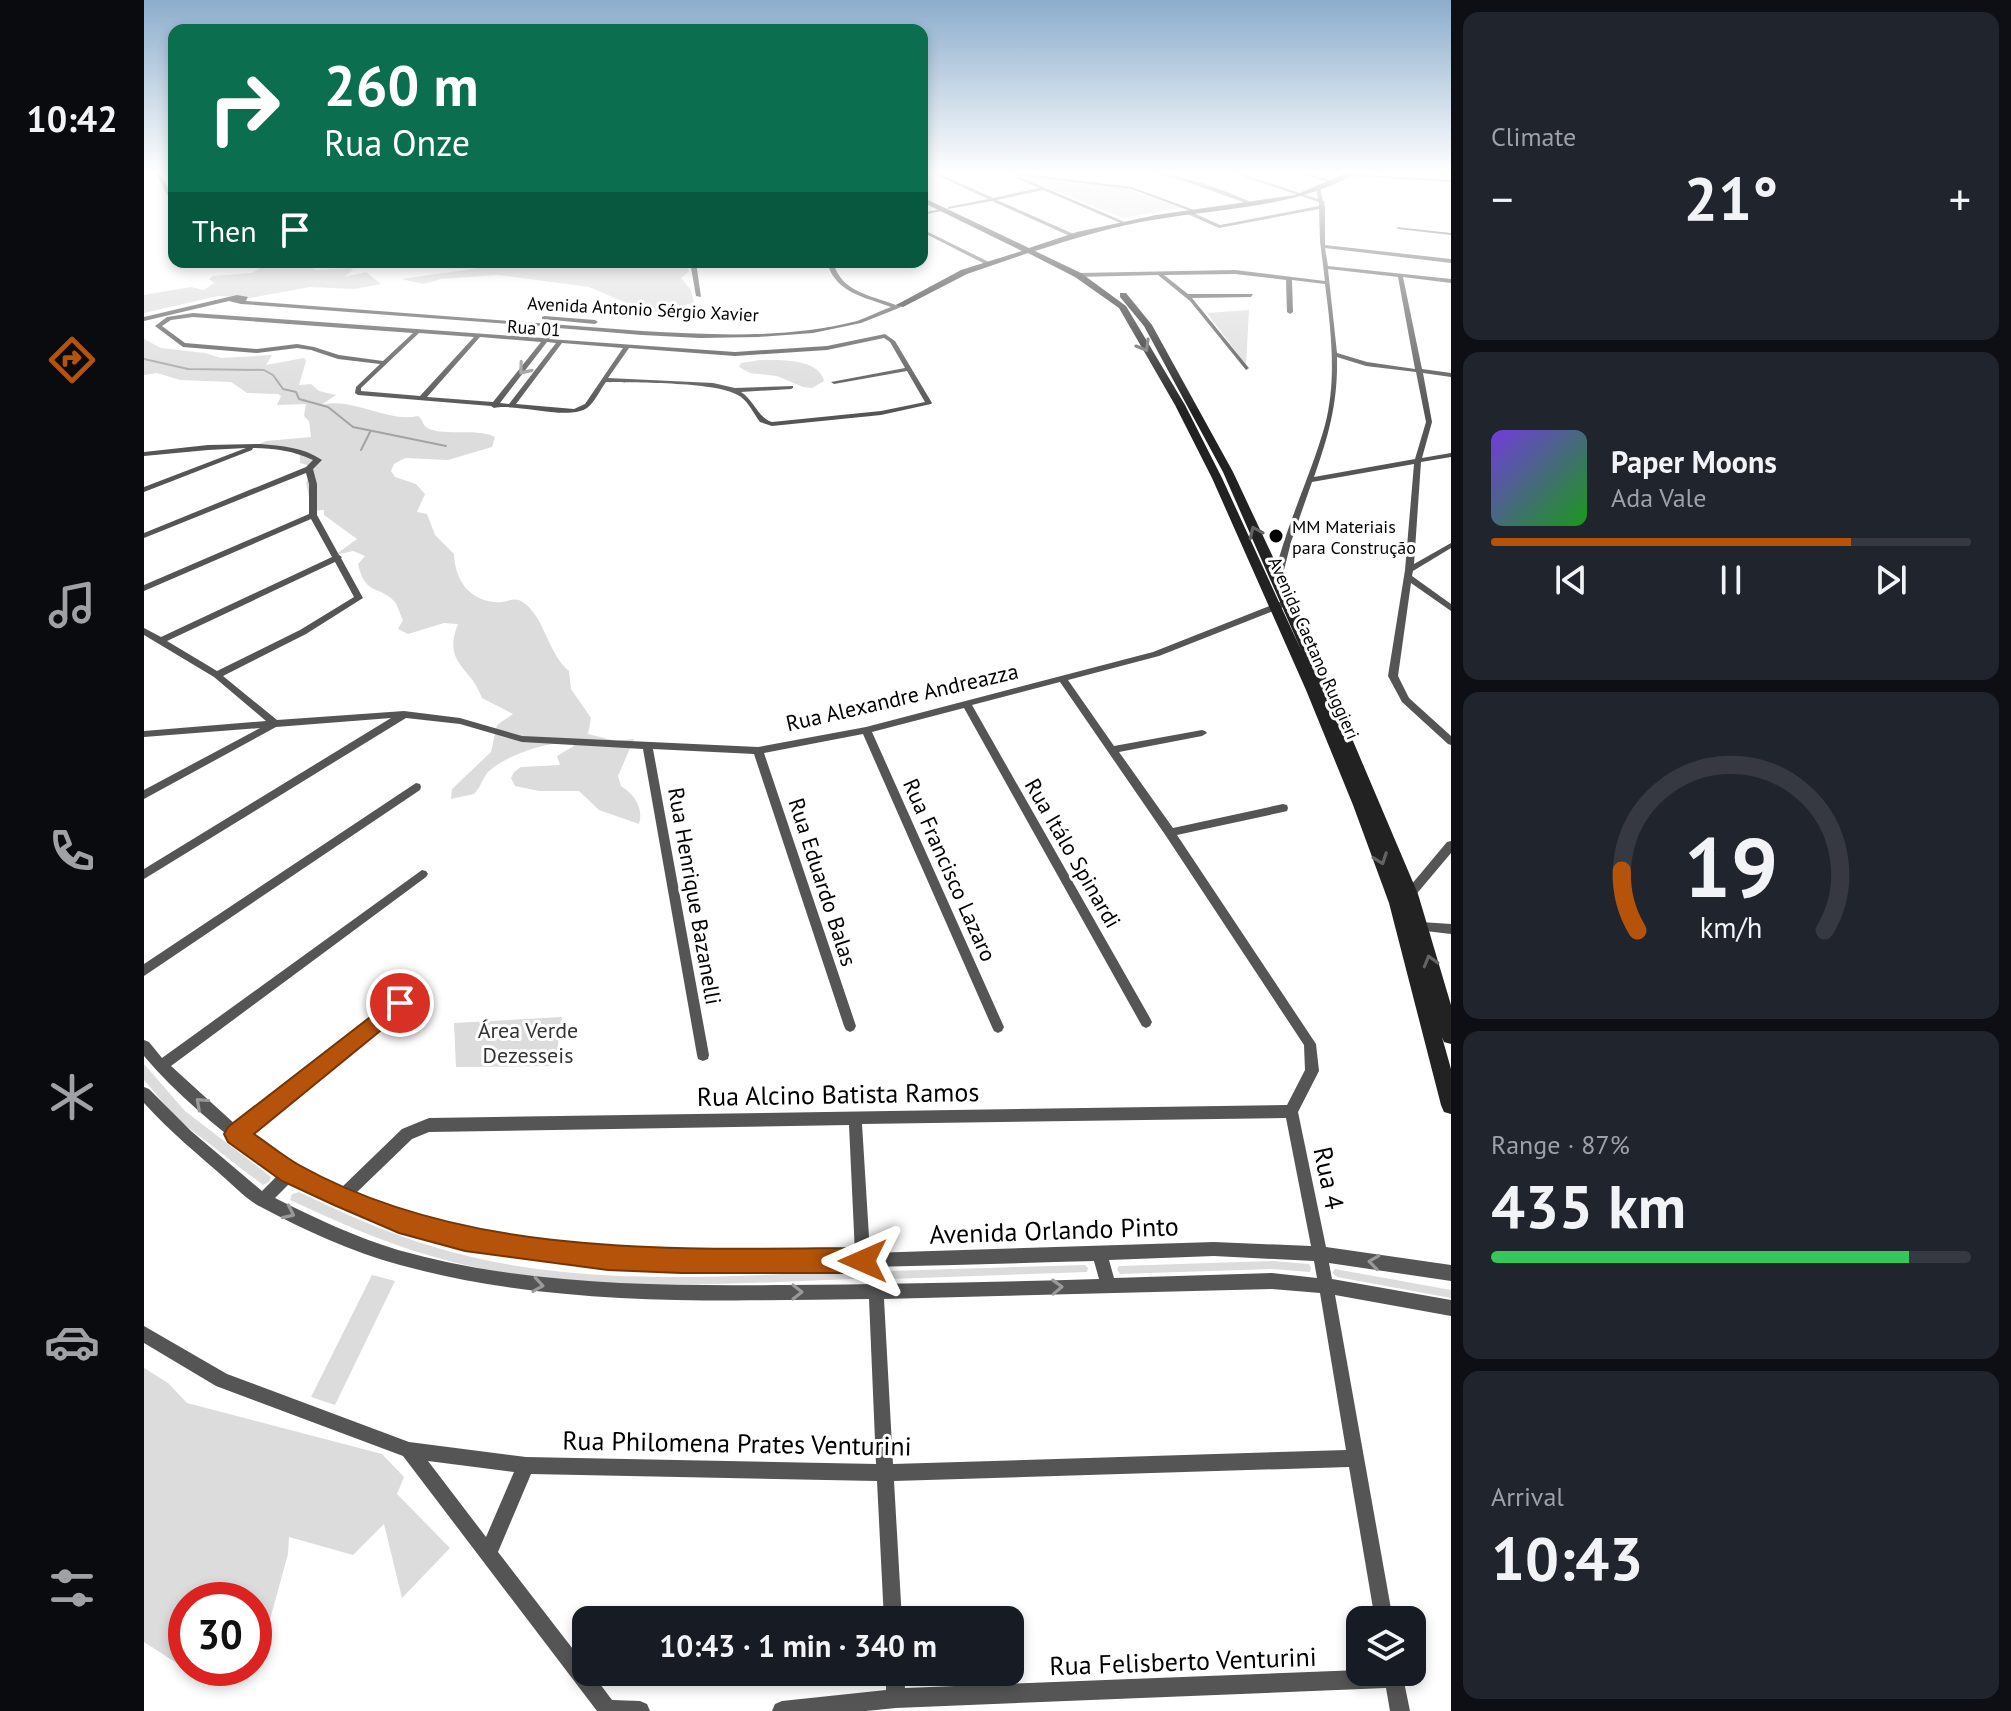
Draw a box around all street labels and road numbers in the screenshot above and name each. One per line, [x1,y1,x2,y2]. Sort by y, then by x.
street label: Avenida Antonio Sérgio Xavier [527,291,759,327]
street label: Rua 01 [506,315,562,341]
street label: Avenida Caetano Ruggieri [1263,553,1365,743]
street label: Rua Alexandre Andreazza [783,657,1021,737]
street label: Rua Itálo Spinardi [1019,773,1127,933]
street label: Rua Francisco Lazaro [897,774,1003,966]
street label: Rua Henrique Bazanelli [662,785,728,1007]
street label: Rua Eduardo Balas [783,794,863,970]
street label: Rua Alcino Batista Ramos [697,1075,979,1113]
street label: Rua 4 [1306,1144,1352,1212]
street label: Avenida Orlando Pinto [929,1209,1179,1251]
street label: Rua Philomena Prates Venturini [562,1423,912,1463]
street label: Rua Felisberto Venturini [1049,1640,1317,1682]

